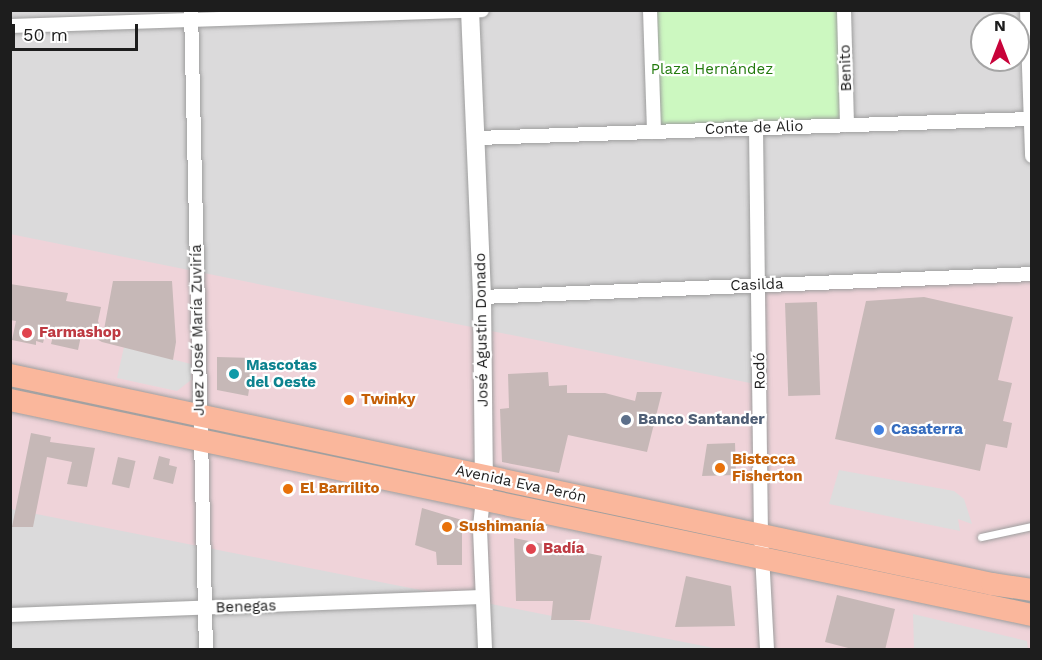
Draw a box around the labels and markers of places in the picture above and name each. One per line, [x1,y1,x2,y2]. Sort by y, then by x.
place label: Farmashop [39,324,121,342]
marker: Farmashop [20,326,34,340]
place label: Mascotas del Oeste [246,356,317,391]
marker: Mascotas del Oeste [227,367,241,381]
place label: Twinky [361,391,415,409]
marker: Twinky [342,393,356,407]
place label: Banco Santander [638,411,765,429]
marker: Banco Santander [619,413,633,427]
place label: Casaterra [891,421,963,439]
marker: Casaterra [872,423,886,437]
place label: Bistecca Fisherton [732,450,803,485]
marker: Bistecca Fisherton [713,461,727,475]
place label: El Barrilito [300,480,380,498]
marker: El Barrilito [281,482,295,496]
place label: Sushimanía [459,518,545,536]
marker: Sushimanía [440,520,454,534]
place label: Badía [543,540,584,558]
marker: Badía [524,542,538,556]

